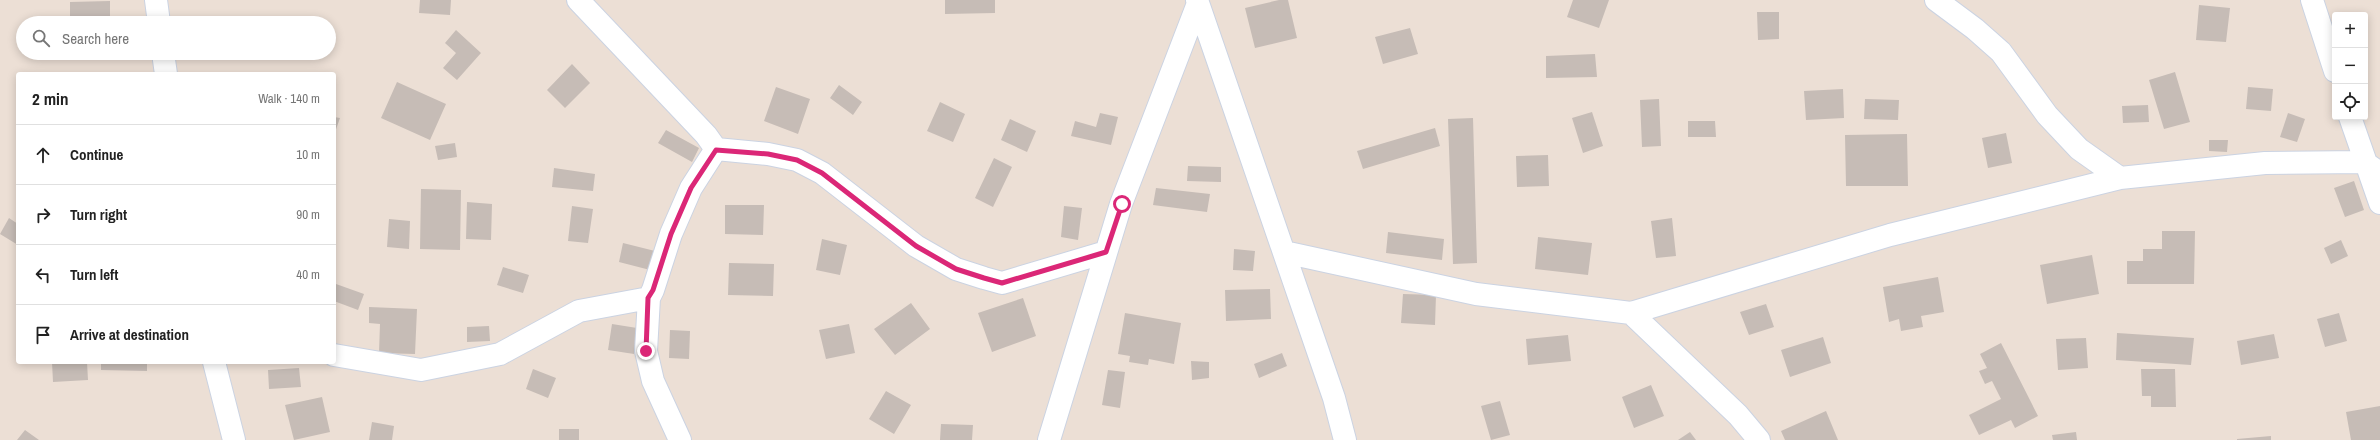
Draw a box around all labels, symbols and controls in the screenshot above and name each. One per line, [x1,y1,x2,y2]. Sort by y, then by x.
map controls [2332,12,2368,120]
button: + [2332,12,2368,48]
search box [16,16,336,60]
icon: search [30,27,52,49]
text: Search here [62,28,129,49]
button: − [2332,48,2368,84]
button: locate [2332,84,2368,120]
text: 2 min [32,87,68,110]
text: Walk · 140 m [258,90,320,107]
icon: ahead [32,144,54,166]
text: Continue [70,144,123,165]
text: 10 m [296,146,320,163]
route start [1113,195,1131,213]
icon: right [32,204,54,226]
text: Turn right [70,204,127,225]
text: 90 m [296,206,320,223]
icon: left [32,264,54,286]
text: Turn left [70,264,118,285]
text: 40 m [296,266,320,283]
icon: arrive [32,324,54,346]
text: Arrive at destination [70,324,189,345]
route end [637,342,655,360]

